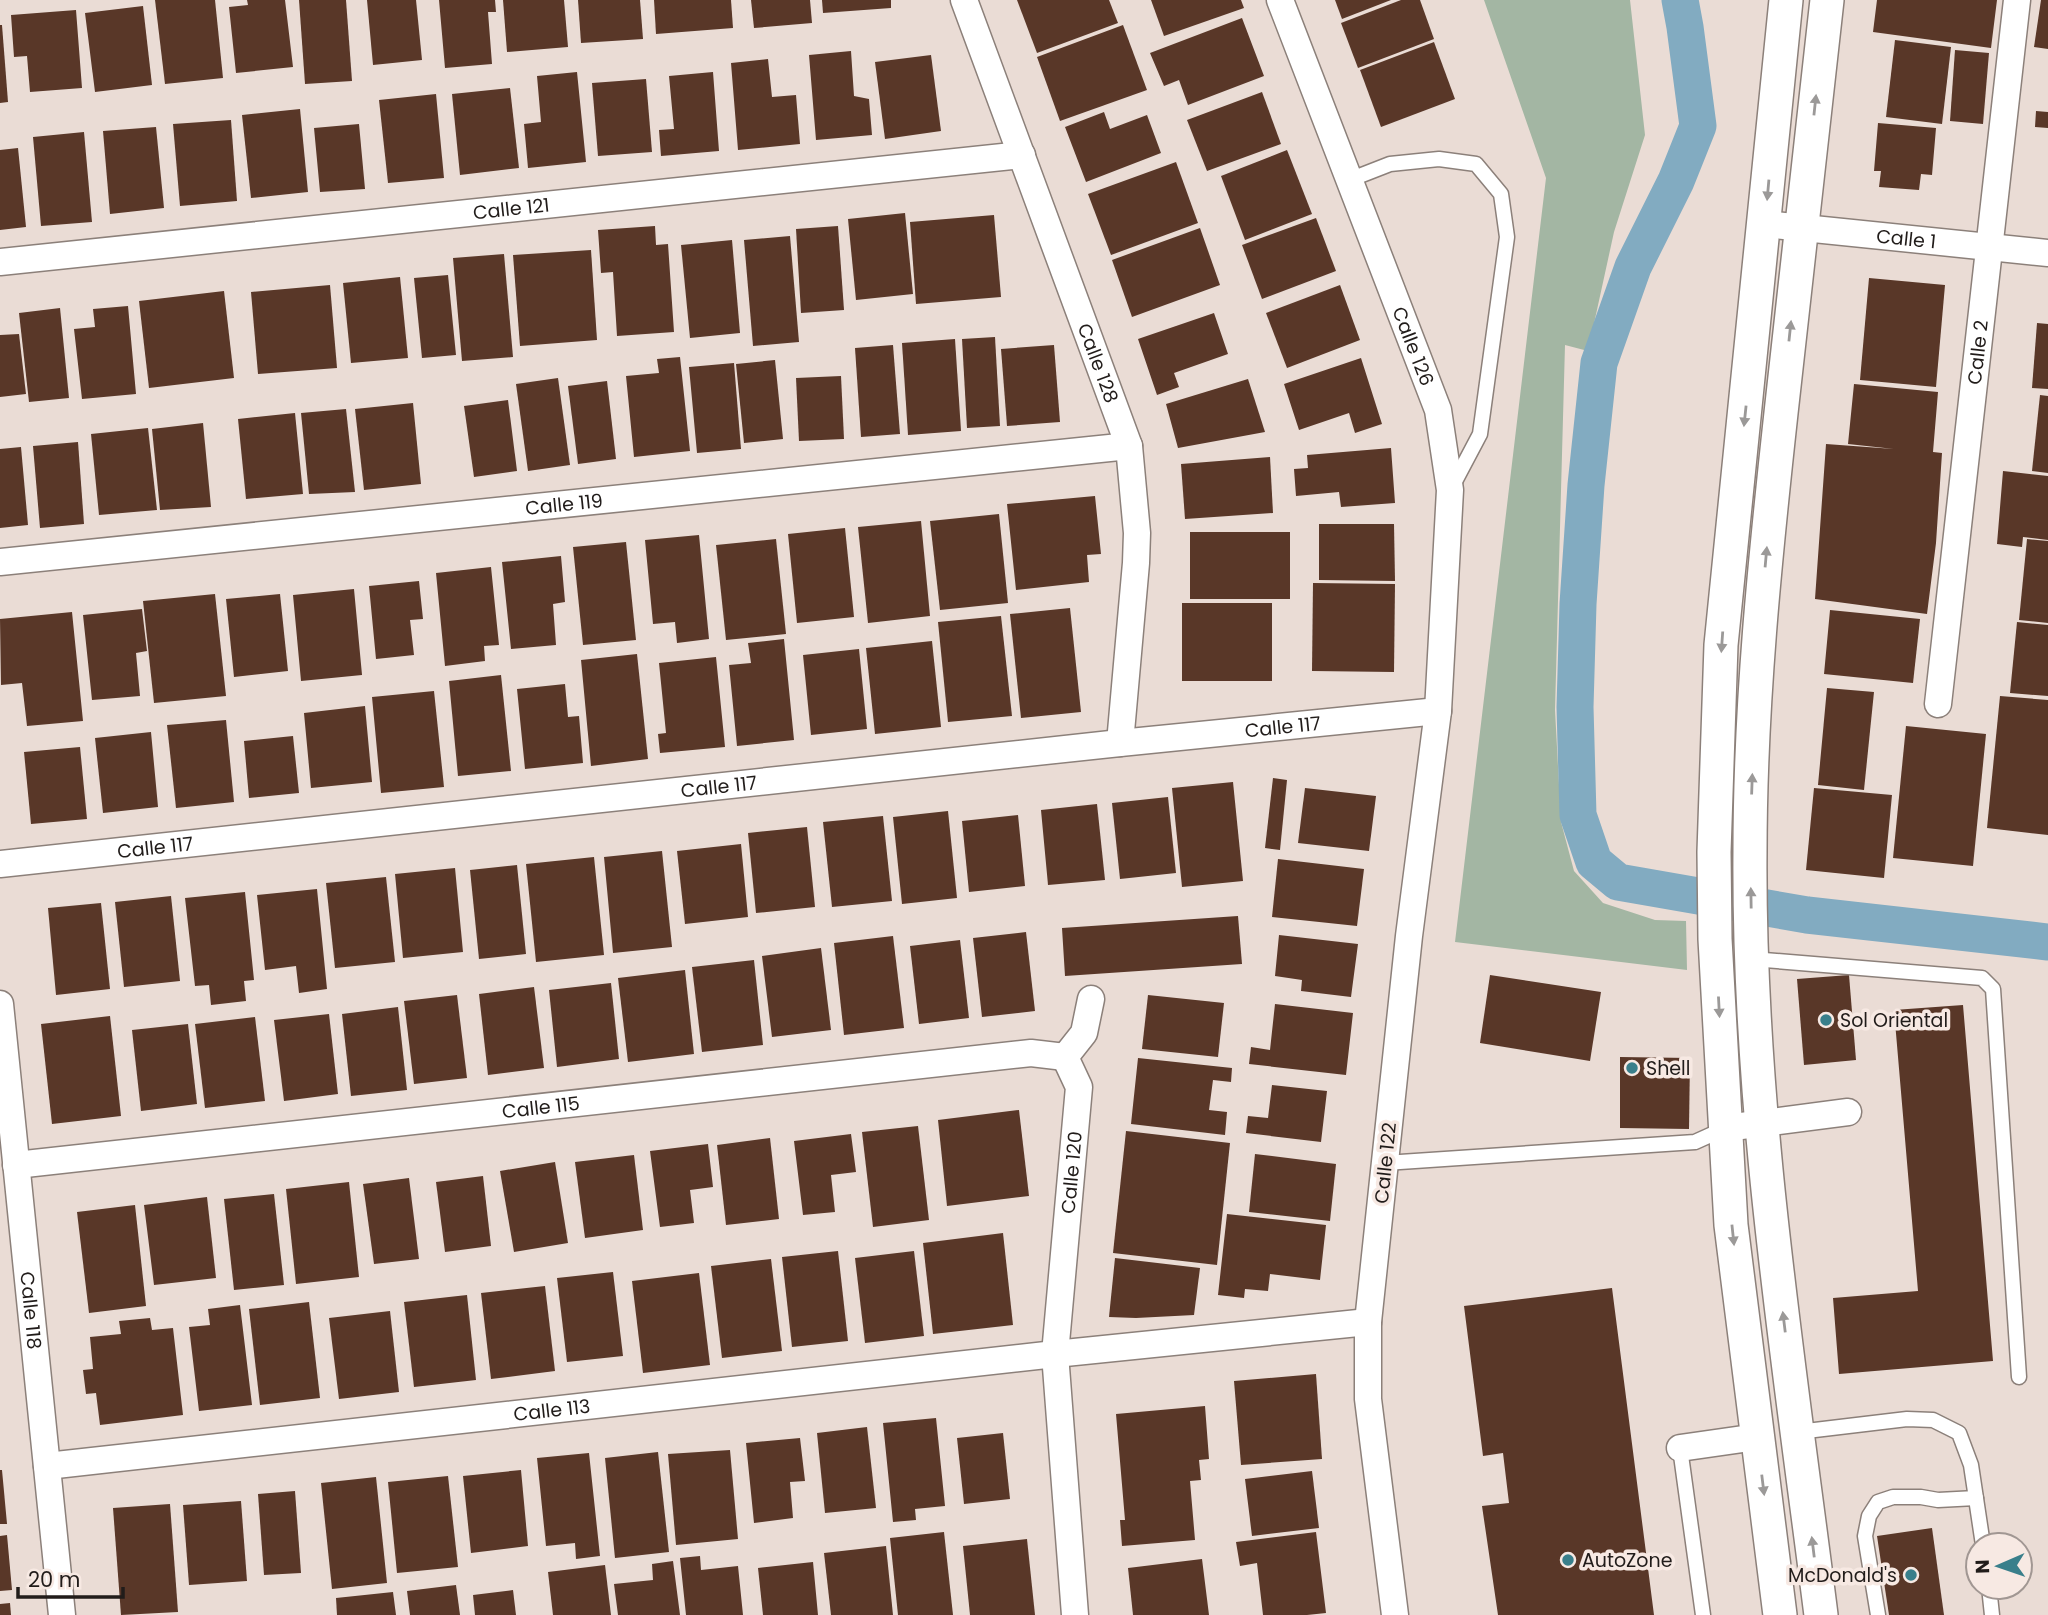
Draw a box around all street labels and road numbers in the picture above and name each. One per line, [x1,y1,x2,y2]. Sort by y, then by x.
street label: Calle 121 [472,192,551,226]
street label: Calle 1 [1875,222,1937,255]
street label: Calle 126 [1385,303,1440,390]
street label: Calle 2 [1961,319,1995,386]
street label: Calle 128 [1071,320,1125,407]
street label: Calle 119 [524,487,604,522]
street label: Calle 117 [1243,710,1322,744]
street label: Calle 117 [679,769,758,804]
street label: Calle 117 [116,830,195,865]
street label: Calle 115 [501,1090,581,1125]
street label: Calle 122 [1368,1121,1403,1205]
street label: Calle 120 [1055,1130,1089,1215]
street label: Calle 118 [13,1270,48,1351]
street label: Calle 113 [512,1393,592,1428]

